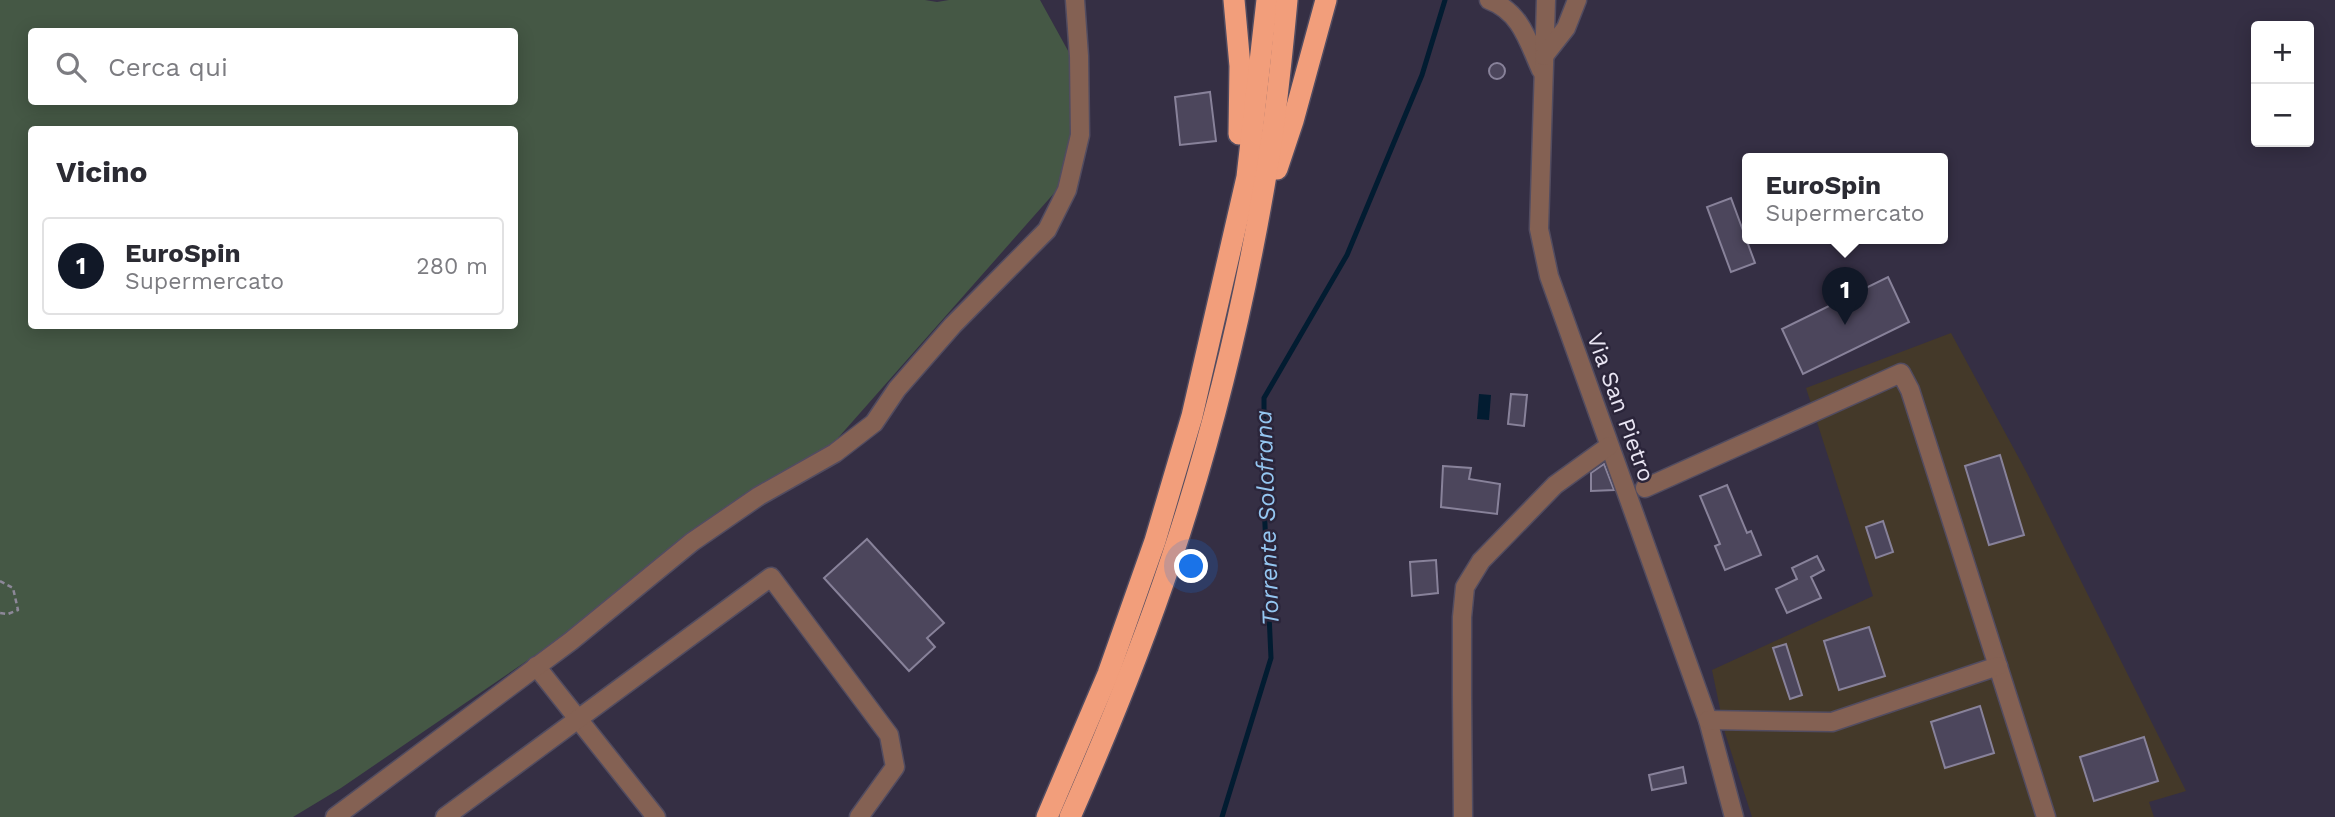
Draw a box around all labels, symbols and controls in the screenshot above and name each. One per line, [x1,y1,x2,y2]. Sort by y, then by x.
map controls [2251,21,2314,147]
button: + [2251,21,2314,84]
search box [28,28,518,105]
icon: search [52,48,90,86]
text: Cerca qui [108,52,228,82]
button: − [2251,84,2314,147]
popup [1742,153,1948,244]
text: Vicino [56,154,148,189]
text: EuroSpin [1766,170,1881,200]
text: Supermercato [1766,200,1924,227]
text: EuroSpin [125,238,241,268]
text: 1 [76,253,86,280]
text: 280 m [416,253,488,280]
pin: 1 [1822,267,1868,325]
text: Supermercato [125,268,284,295]
street label: Via San Pietro [1581,329,1660,485]
water label: Torrente Solofrana [1249,409,1285,626]
your location [1174,549,1208,583]

